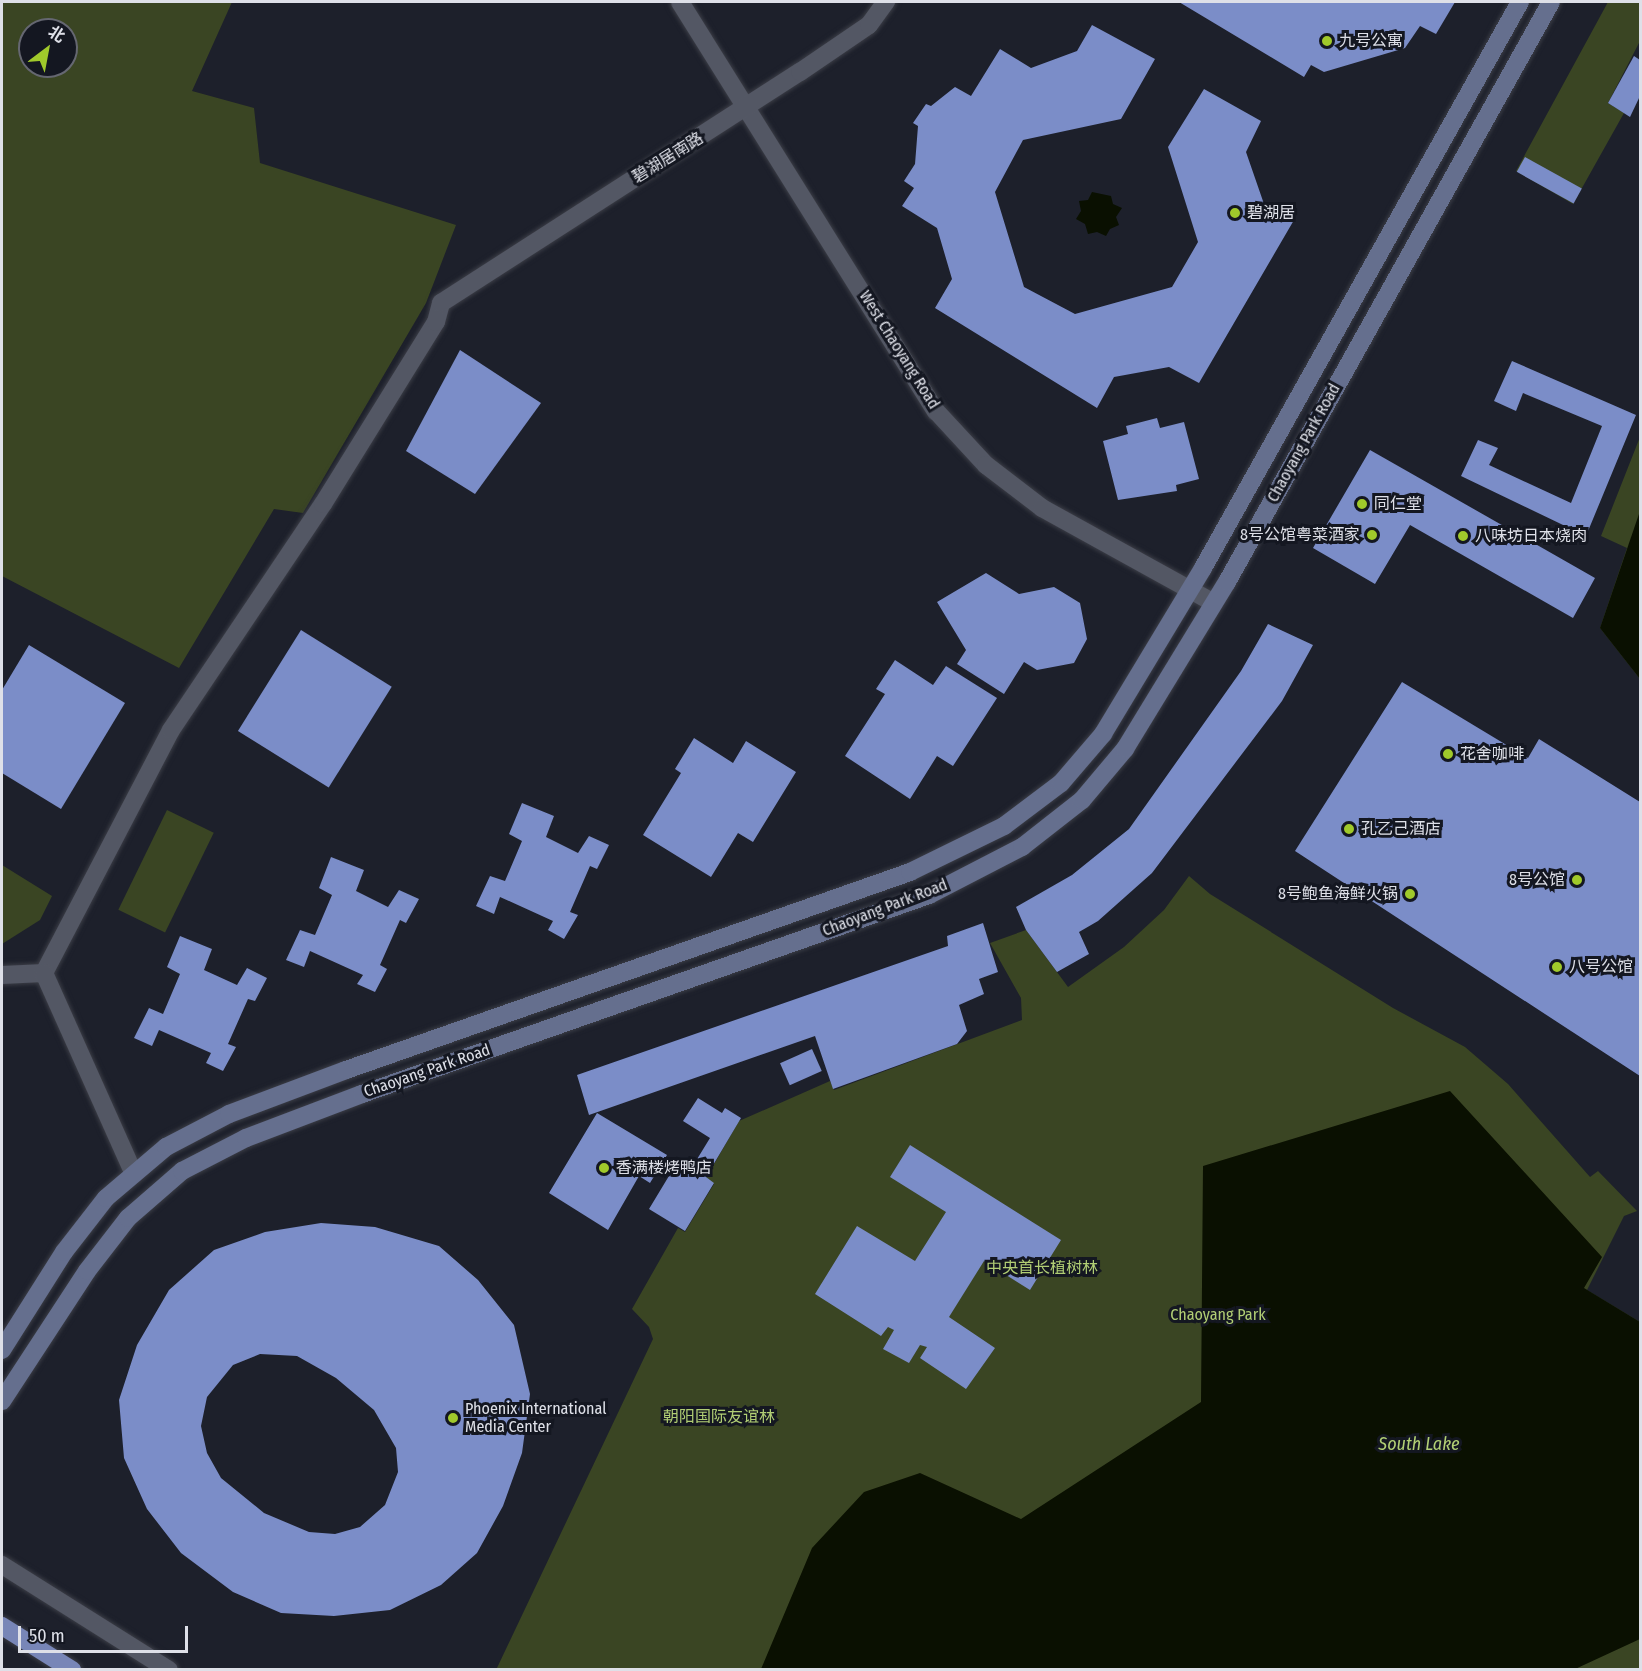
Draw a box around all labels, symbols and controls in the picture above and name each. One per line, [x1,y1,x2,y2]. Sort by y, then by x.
north arrow [18,18,78,78]
text: 北 [45,22,69,46]
place label: 九号公寓 [1339,31,1403,51]
marker: 九号公寓 [1320,34,1334,48]
street label: 碧湖居南路 [629,129,707,187]
place label: 碧湖居 [1247,203,1295,223]
marker: 碧湖居 [1228,206,1242,220]
street label: West Chaoyang Road [855,287,943,413]
street label: Chaoyang Park Road [1264,380,1344,506]
place label: 同仁堂 [1374,494,1422,514]
marker: 同仁堂 [1355,497,1369,511]
place label: 8号公馆粤菜酒家 [1240,525,1360,545]
place label: 八味坊日本烧肉 [1475,526,1587,546]
marker: 8号公馆粤菜酒家 [1365,528,1379,542]
marker: 八味坊日本烧肉 [1456,529,1470,543]
place label: 花舍咖啡 [1460,744,1524,764]
marker: 花舍咖啡 [1441,747,1455,761]
place label: 孔乙己酒店 [1361,819,1441,839]
marker: 孔乙己酒店 [1342,822,1356,836]
place label: 8号公馆 [1509,870,1565,890]
marker: 8号公馆 [1570,873,1584,887]
street label: Chaoyang Park Road [820,875,950,941]
place label: 8号鲍鱼海鲜火锅 [1278,884,1398,904]
marker: 8号鲍鱼海鲜火锅 [1403,887,1417,901]
place label: 八号公馆 [1569,957,1633,977]
marker: 八号公馆 [1550,960,1564,974]
street label: Chaoyang Park Road [361,1040,493,1102]
place label: 香满楼烤鸭店 [616,1158,712,1178]
marker: 香满楼烤鸭店 [597,1161,611,1175]
park label: 中央首长植树林 [986,1258,1098,1278]
park label: Chaoyang Park [1170,1305,1266,1325]
place label: Phoenix International Media Center [465,1399,606,1437]
park label: 朝阳国际友谊林 [663,1407,775,1427]
marker: Phoenix International Media Center [446,1411,460,1425]
water label: South Lake [1378,1433,1460,1455]
scale bar [21,1614,190,1652]
text: 50 m [29,1625,65,1647]

